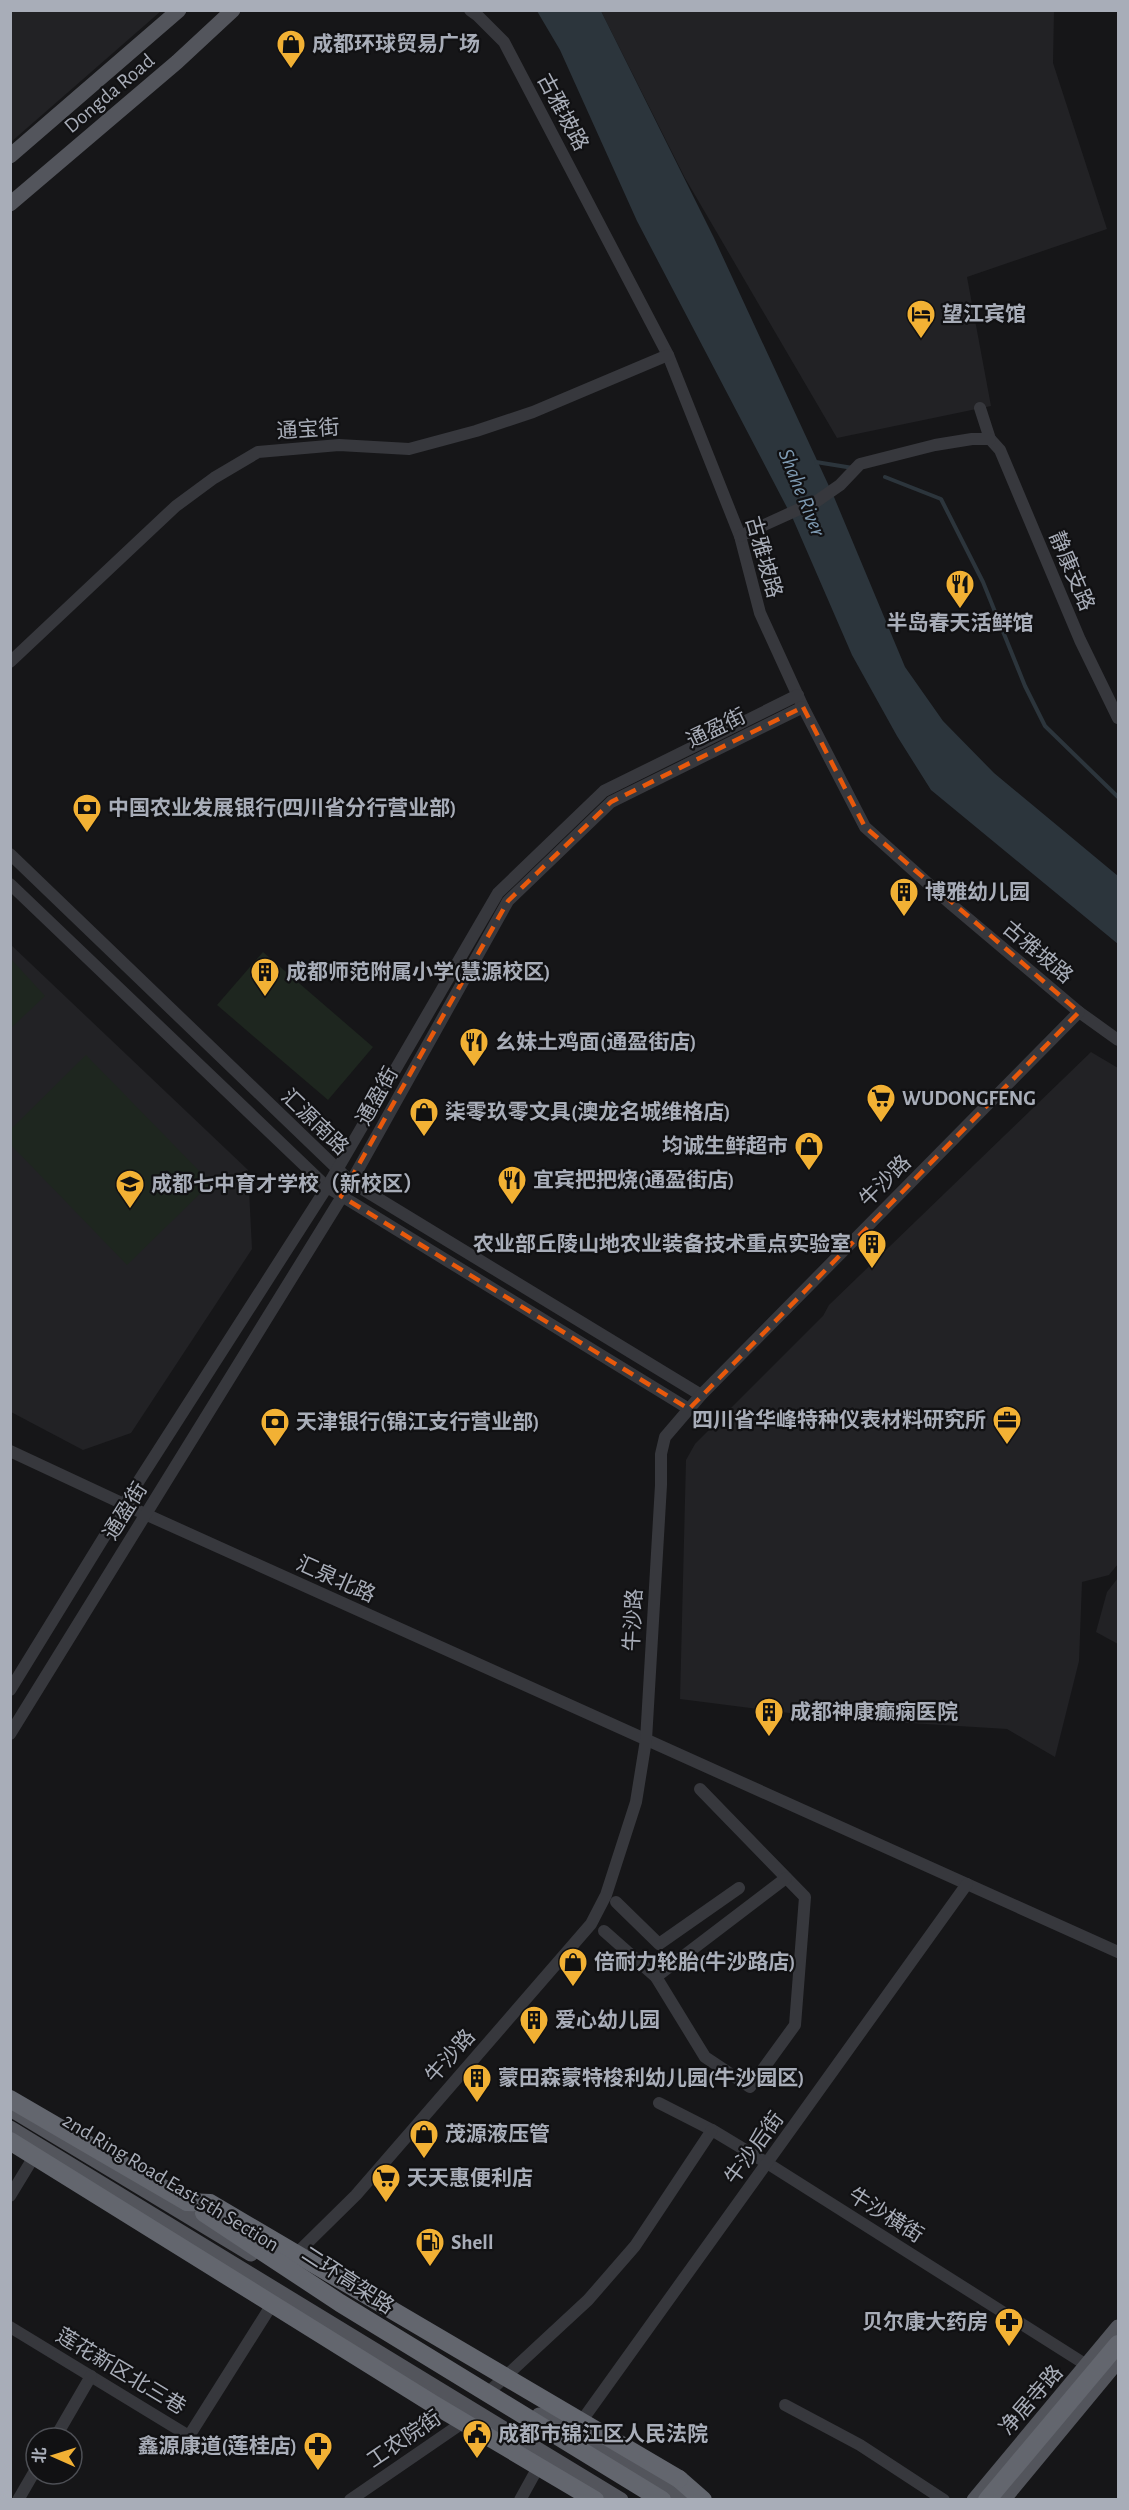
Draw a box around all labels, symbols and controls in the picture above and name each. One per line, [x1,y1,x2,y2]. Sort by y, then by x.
shop icon: 成都环球贸易广场 [275,28,307,70]
place label: 成都环球贸易广场 [312,32,480,55]
street label: Dongda Road [60,50,159,137]
street label: 古雅坡路 [534,70,592,154]
hotel icon: 望江宾馆 [905,298,937,340]
place label: 望江宾馆 [942,303,1026,325]
street label: 通宝街 [276,416,340,442]
water label: Shahe River [775,446,830,540]
street label: 古雅坡路 [742,514,786,600]
street label: 静康支路 [1045,528,1099,614]
restaurant icon: 半岛春天活鲜馆 [944,568,976,610]
place label: 半岛春天活鲜馆 [887,611,1034,634]
street label: 通盈街 [683,704,749,752]
bank icon: 中国农业发展银行(四川省分行营业部) [71,792,103,834]
place label: 中国农业发展银行(四川省分行营业部) [108,797,457,819]
building icon: 博雅幼儿园 [888,876,920,918]
place label: 博雅幼儿园 [925,881,1030,903]
street label: 古雅坡路 [999,917,1077,987]
building icon: 成都师范附属小学(慧源校区) [249,956,281,998]
place label: 成都师范附属小学(慧源校区) [286,960,551,983]
restaurant icon: 幺妹土鸡面(通盈街店) [458,1026,490,1068]
place label: 幺妹土鸡面(通盈街店) [495,1031,697,1053]
street label: 通盈街 [352,1063,402,1129]
supermarket icon: WUDONGFENG [865,1082,897,1124]
street label: 汇源南路 [277,1085,353,1159]
place label: WUDONGFENG [902,1088,1036,1109]
shop icon: 柒零玖零文具(澳龙名城维格店) [408,1096,440,1138]
place label: 柒零玖零文具(澳龙名城维格店) [445,1100,731,1123]
shop icon: 均诚生鲜超市 [793,1130,825,1172]
place label: 均诚生鲜超市 [662,1134,788,1157]
street label: 牛沙路 [855,1151,915,1211]
restaurant icon: 宜宾把把烧(通盈街店) [496,1164,528,1206]
school or university icon: 成都七中育才学校（新校区） [114,1168,146,1210]
place label: 宜宾把把烧(通盈街店) [533,1169,735,1191]
place label: 成都七中育才学校（新校区） [151,1172,424,1195]
building icon: 农业部丘陵山地农业装备技术重点实验室 [856,1228,888,1270]
place label: 农业部丘陵山地农业装备技术重点实验室 [473,1232,851,1255]
office icon: 四川省华峰特种仪表材料研究所 [991,1404,1023,1446]
bank icon: 天津银行(锦江支行营业部) [259,1406,291,1448]
place label: 四川省华峰特种仪表材料研究所 [692,1408,986,1431]
place label: 天津银行(锦江支行营业部) [296,1411,540,1433]
street label: 通盈街 [99,1478,151,1544]
street label: 汇泉北路 [293,1552,379,1606]
street label: 牛沙路 [620,1588,646,1652]
building icon: 成都神康癫痫医院 [753,1696,785,1738]
place label: 成都神康癫痫医院 [790,1700,958,1723]
shop icon: 倍耐力轮胎(牛沙路店) [557,1946,589,1988]
place label: 倍耐力轮胎(牛沙路店) [594,1951,796,1973]
building icon: 爱心幼儿园 [518,2004,550,2046]
place label: 爱心幼儿园 [555,2009,660,2031]
street label: 牛沙路 [421,2025,479,2087]
building icon: 蒙田森蒙特梭利幼儿园(牛沙园区) [461,2062,493,2104]
place label: 蒙田森蒙特梭利幼儿园(牛沙园区) [498,2066,805,2089]
street label: 牛沙后街 [720,2108,788,2188]
street label: 2nd Ring Road East 5th Section [59,2109,283,2255]
shop icon: 茂源液压管 [408,2118,440,2160]
place label: 茂源液压管 [445,2122,550,2145]
supermarket icon: 天天惠便利店 [370,2162,402,2204]
place label: 天天惠便利店 [407,2167,533,2189]
street label: 牛沙横街 [845,2183,927,2247]
fuel station icon: Shell [414,2226,446,2268]
place label: Shell [451,2232,493,2253]
street label: 二环高架路 [298,2242,398,2318]
pharmacy icon: 贝尔康大药房 [993,2306,1025,2348]
place label: 贝尔康大药房 [862,2310,988,2333]
street label: 莲花新区北三巷 [52,2324,190,2418]
street label: 净居寺路 [995,2361,1067,2439]
street label: 工农院街 [363,2406,445,2472]
public building icon: 成都市锦江区人民法院 [461,2418,493,2460]
place label: 成都市锦江区人民法院 [498,2422,708,2445]
north arrow [24,2426,84,2486]
pharmacy icon: 鑫源康道(莲桂店) [302,2430,334,2472]
place label: 鑫源康道(莲桂店) [138,2434,297,2457]
text: 北 [31,2447,48,2464]

